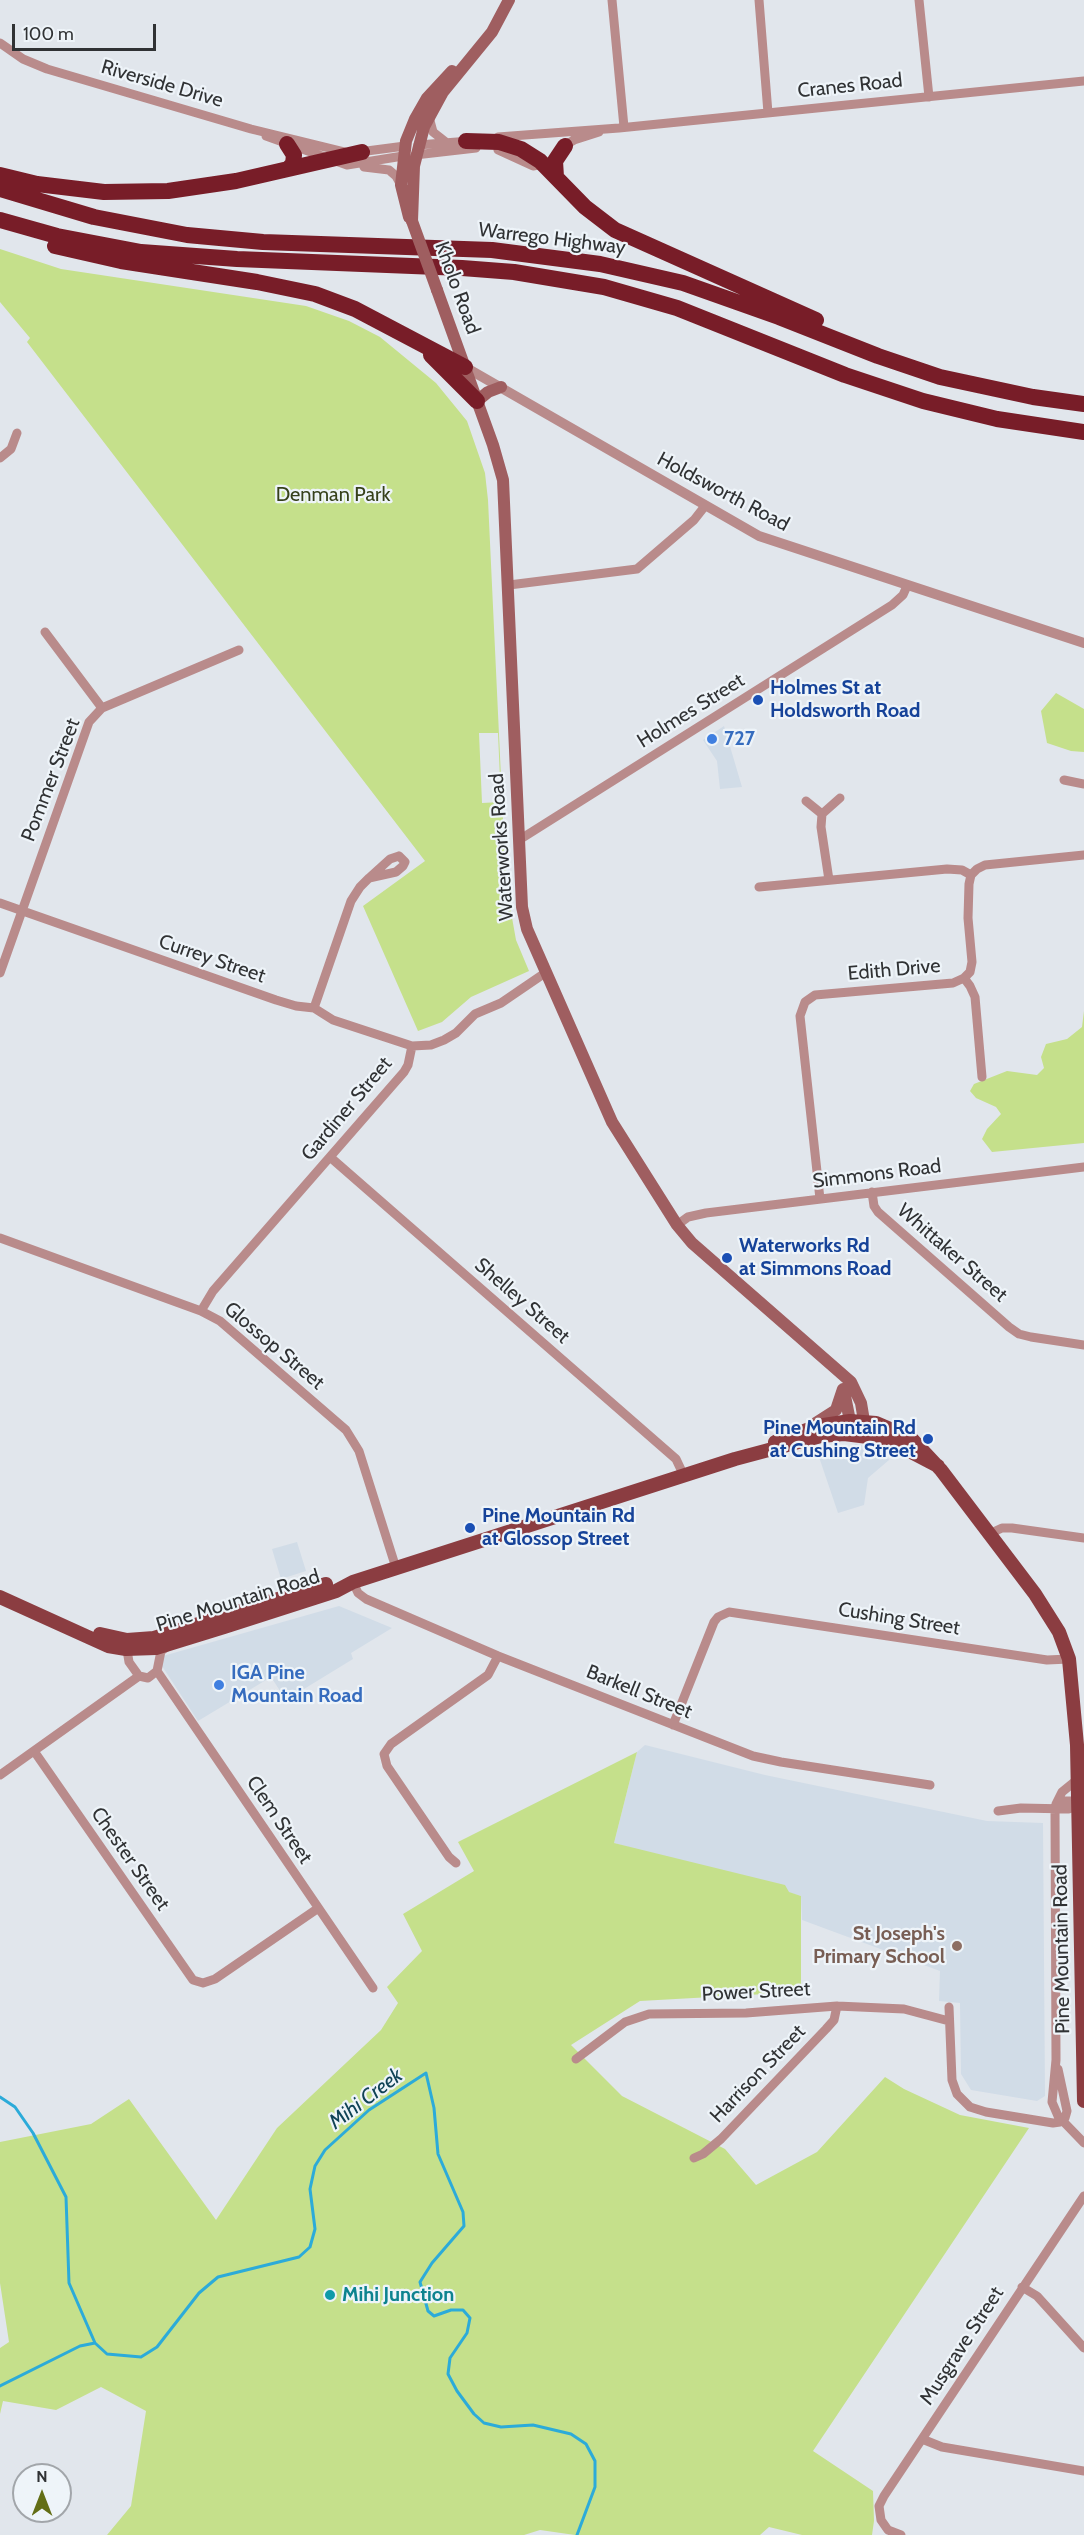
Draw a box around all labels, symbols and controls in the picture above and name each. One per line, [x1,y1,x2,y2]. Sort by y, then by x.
scale bar [15,12,159,50]
text: 100 m [23,23,74,45]
street label: Riverside Drive [98,55,226,113]
street label: Cranes Road [796,69,904,103]
street label: Warrego Highway [477,218,627,260]
street label: Kholo Road [429,238,485,338]
street label: Holdsworth Road [653,447,793,537]
park label: Denman Park [276,483,390,507]
street label: Holmes Street [633,669,749,753]
place label: Holmes St at Holdsworth Road [770,676,920,723]
marker: Holmes St at Holdsworth Road [751,693,765,707]
street label: Pommer Street [17,715,85,845]
place label: 727 [724,727,755,751]
marker: 727 [705,732,719,746]
street label: Waterworks Road [485,773,519,921]
street label: Currey Street [156,930,268,988]
street label: Edith Drive [847,954,941,986]
street label: Gardiner Street [297,1052,397,1166]
street label: Simmons Road [811,1154,943,1194]
street label: Whittaker Street [892,1199,1012,1307]
place label: Waterworks Rd at Simmons Road [739,1234,892,1281]
marker: Waterworks Rd at Simmons Road [720,1251,734,1265]
street label: Shelley Street [470,1253,574,1349]
street label: Glossop Street [219,1297,329,1395]
place label: Pine Mountain Rd at Cushing Street [763,1416,916,1463]
marker: Pine Mountain Rd at Cushing Street [921,1432,935,1446]
place label: Pine Mountain Rd at Glossop Street [482,1504,635,1551]
marker: Pine Mountain Rd at Glossop Street [463,1521,477,1535]
street label: Pine Mountain Road [153,1565,323,1637]
street label: Cushing Street [836,1598,962,1640]
street label: Barkell Street [583,1660,695,1724]
place label: IGA Pine Mountain Road [231,1661,363,1708]
marker: IGA Pine Mountain Road [212,1678,226,1692]
street label: Clem Street [241,1772,317,1868]
street label: Chester Street [86,1803,174,1915]
street label: Pine Mountain Road [1049,1864,1075,2034]
place label: St Joseph's Primary School [813,1922,945,1969]
marker: St Joseph's Primary School [950,1939,964,1953]
street label: Power Street [701,1977,811,2007]
street label: Harrison Street [705,2020,811,2128]
water label: Mihi Creek [324,2063,408,2135]
street label: Musgrave Street [915,2282,1009,2410]
place label: Mihi Junction [342,2283,454,2307]
marker: Mihi Junction [323,2288,337,2302]
north arrow [12,2463,72,2523]
text: N [36,2467,48,2486]

